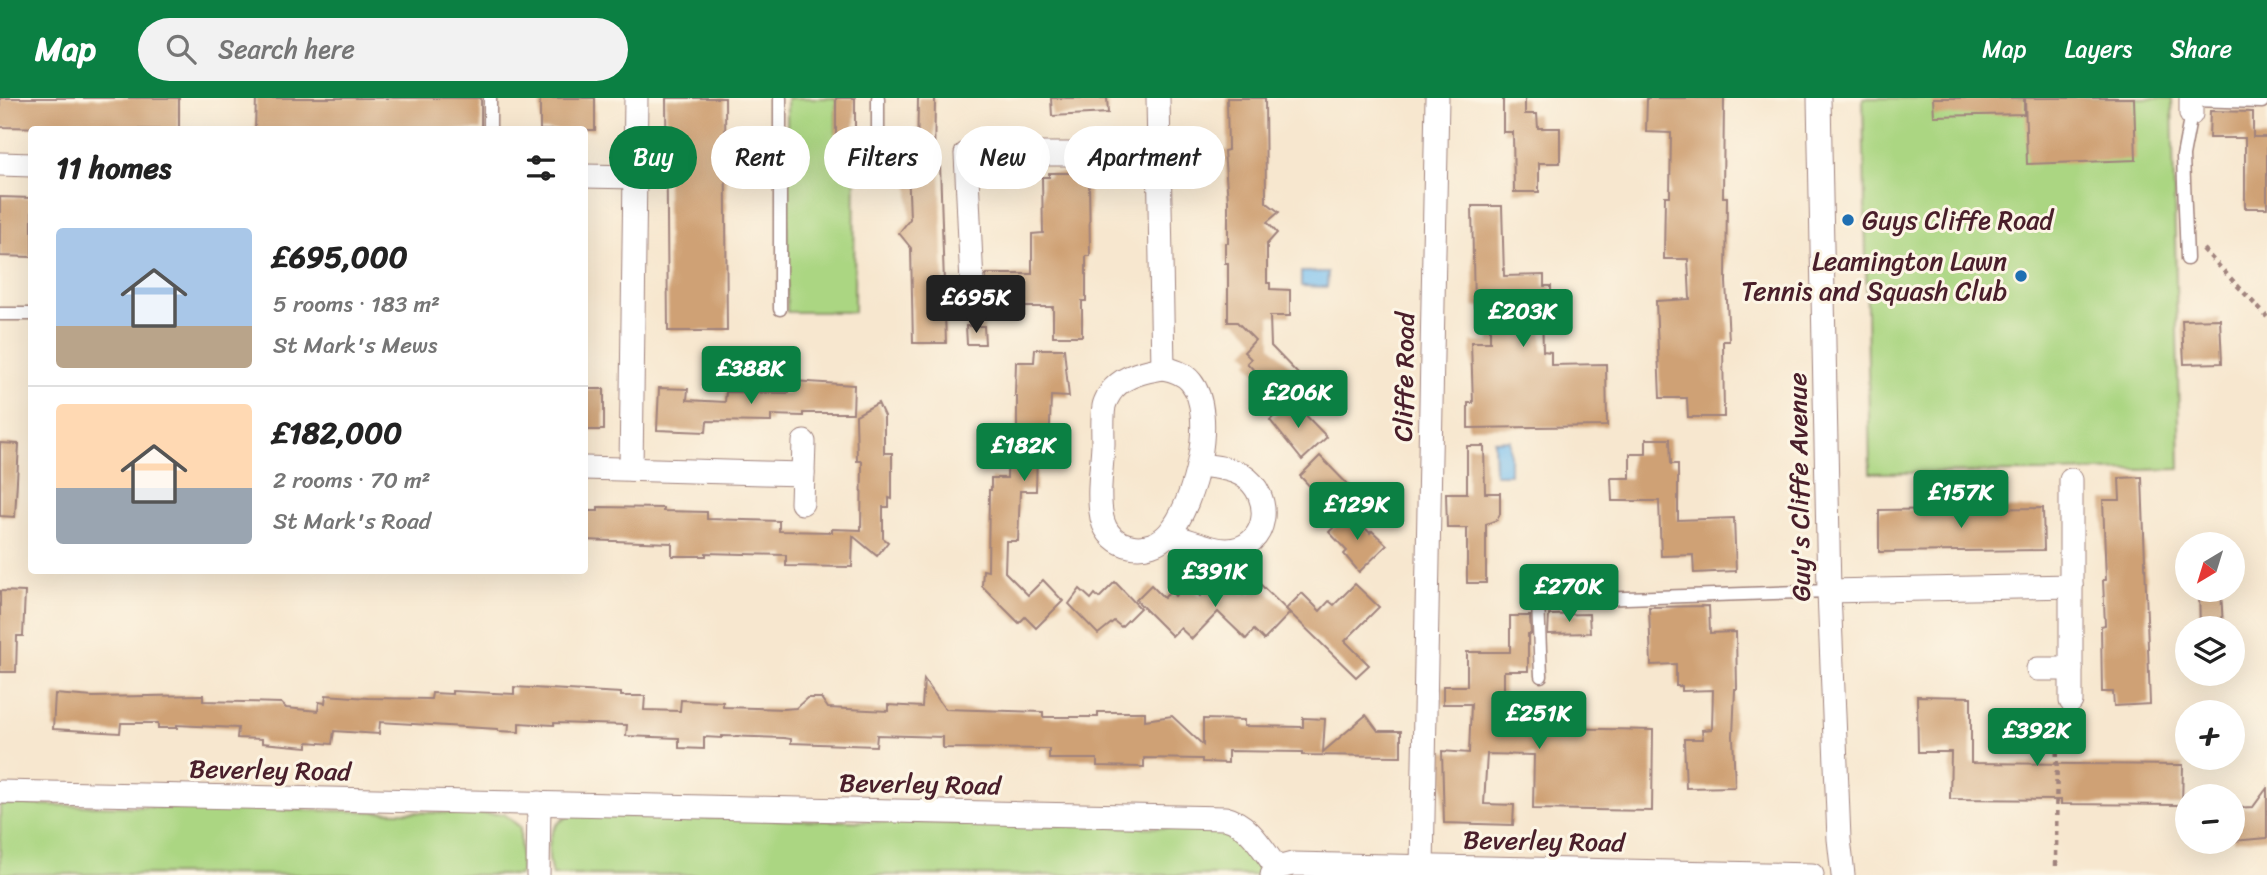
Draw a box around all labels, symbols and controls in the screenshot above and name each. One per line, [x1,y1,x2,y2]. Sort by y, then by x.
search box [138,18,628,81]
text: Map [35,20,96,78]
text: Search here [218,26,355,72]
text: Map [1982,28,2027,70]
text: Layers [2065,28,2132,70]
text: Share [2170,28,2232,70]
icon: search [162,30,200,68]
chip: Buy [609,126,697,189]
chip: Rent [711,126,810,189]
chip: Filters [824,126,942,189]
chip: New [956,126,1050,189]
chip: Apartment [1064,126,1225,189]
text: 11 homes [56,141,171,195]
icon: filters [522,149,560,187]
place label: Guys Cliffe Road [1862,197,2055,243]
marker: Guys Cliffe Road [1840,212,1856,228]
text: £695,000 [273,230,408,284]
place label: Leamington Lawn Tennis and Squash Club [1741,238,2007,314]
icon: home [112,256,196,340]
marker: Leamington Lawn Tennis and Squash Club [2013,268,2029,284]
pin: £695K [927,275,1025,335]
text: £695K [942,277,1010,318]
text: 5 rooms · 183 m² [273,284,440,325]
pin: £203K [1474,289,1572,349]
text: £203K [1490,291,1556,332]
street label: Cliffe Road [1380,310,1428,442]
text: St Mark's Mews [273,325,437,366]
pin: £388K [702,346,800,406]
text: £388K [718,348,784,389]
pin: £206K [1249,370,1347,430]
text: £206K [1264,372,1332,413]
street label: Guy's Cliffe Avenue [1774,372,1824,602]
text: £182,000 [273,406,402,460]
pin: £182K [975,424,1073,483]
text: £182K [992,425,1056,466]
icon: home [112,432,196,516]
text: 2 rooms · 70 m² [273,460,431,501]
pin: £157K [1912,470,2010,530]
text: £157K [1929,472,1993,513]
pin: £129K [1308,482,1406,542]
text: £129K [1325,484,1389,525]
text: St Mark's Road [273,501,431,542]
north arrow [2175,532,2245,602]
map controls [2175,532,2245,854]
pin: £391K [1166,550,1264,609]
text: £391K [1184,551,1246,592]
pin: £270K [1520,564,1618,624]
text: £270K [1535,566,1603,607]
button: layers [2175,616,2245,686]
pin: £251K [1490,692,1588,751]
text: £251K [1507,693,1571,734]
button: + [2175,700,2245,770]
pin: £392K [1988,708,2086,768]
text: £392K [2004,710,2070,751]
street label: Beverley Road [189,746,354,794]
street label: Beverley Road [839,760,1004,808]
button: − [2175,784,2245,854]
street label: Beverley Road [1463,817,1628,865]

